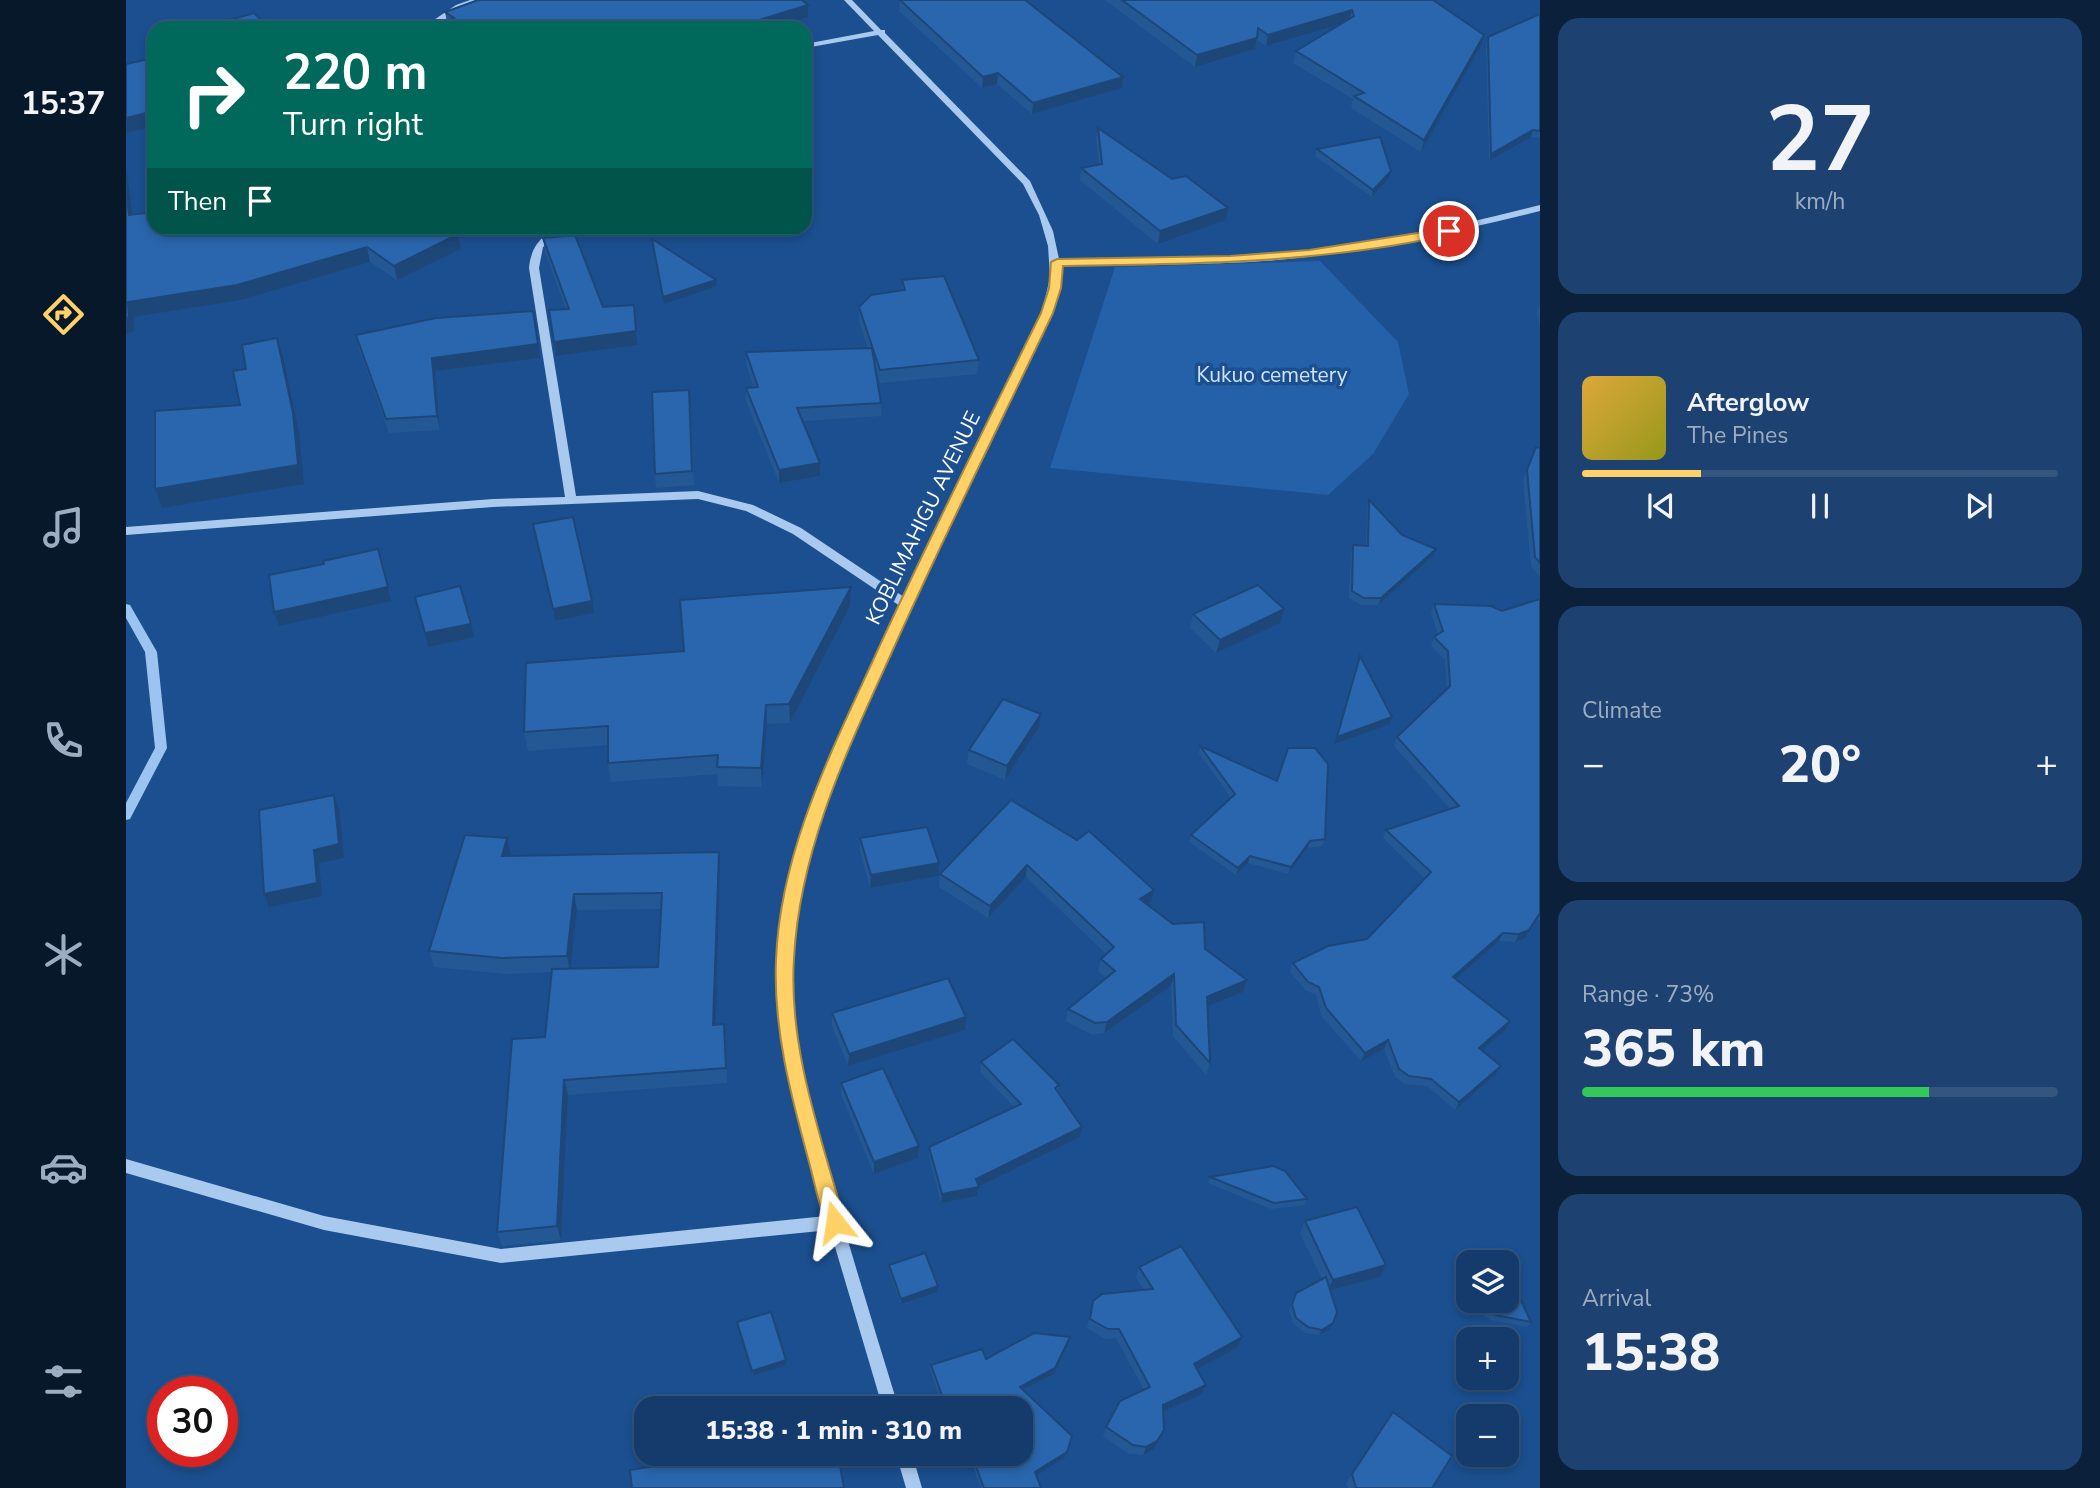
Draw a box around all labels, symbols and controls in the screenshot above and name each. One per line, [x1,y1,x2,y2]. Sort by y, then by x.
text: 220 m [283,39,427,106]
icon: right [168,49,259,140]
text: 27 [1765,78,1875,202]
text: 15:37 [21,82,105,125]
text: Turn right [283,103,423,146]
icon: arrive [241,182,279,220]
text: Then [168,184,227,219]
text: km/h [1795,186,1845,217]
pin [1419,201,1479,261]
icon: arrive [1430,212,1468,250]
icon: directions [39,290,88,339]
park label: Kukuo cemetery [1196,361,1348,389]
text: Afterglow [1687,385,1810,420]
street label: KOBLIMAHIGU AVENUE [859,407,987,629]
text: The Pines [1687,420,1788,451]
icon: previous [1642,487,1680,525]
icon: pause [1801,487,1839,525]
icon: next [1960,487,1998,525]
icon: music [39,503,88,552]
text: Climate [1582,695,1662,726]
icon: phone [39,716,88,765]
text: 20° [1779,729,1861,800]
text: − [1582,739,1605,790]
text: + [2035,739,2058,790]
icon: climate [39,930,88,979]
text: Range · 73% [1582,979,1714,1010]
text: 365 km [1582,1013,1765,1084]
icon: car [39,1143,88,1192]
position arrow [798,1185,872,1259]
map controls [1456,1250,1519,1467]
button: layers [1456,1250,1519,1313]
text: Arrival [1582,1283,1651,1314]
text: 15:38 [1582,1317,1720,1388]
button: + [1456,1327,1519,1390]
icon: filters [39,1357,88,1406]
speed limit sign: 30 [147,1376,238,1467]
button: − [1456,1404,1519,1467]
text: 15:38 · 1 min · 310 m [705,1413,962,1448]

